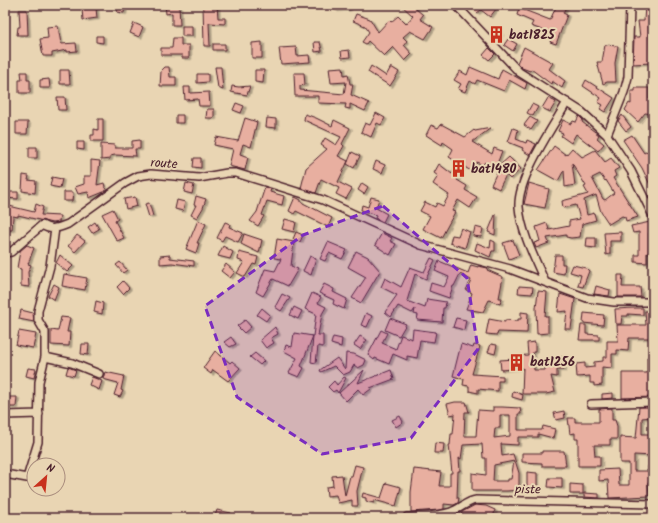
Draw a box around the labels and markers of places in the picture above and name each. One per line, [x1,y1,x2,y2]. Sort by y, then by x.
building icon: bat1825 [486,25,506,45]
place label: bat1825 [509,25,556,46]
building icon: bat1480 [448,159,468,179]
place label: bat1480 [471,159,517,180]
building icon: bat1256 [507,352,527,372]
place label: bat1256 [530,352,575,373]

